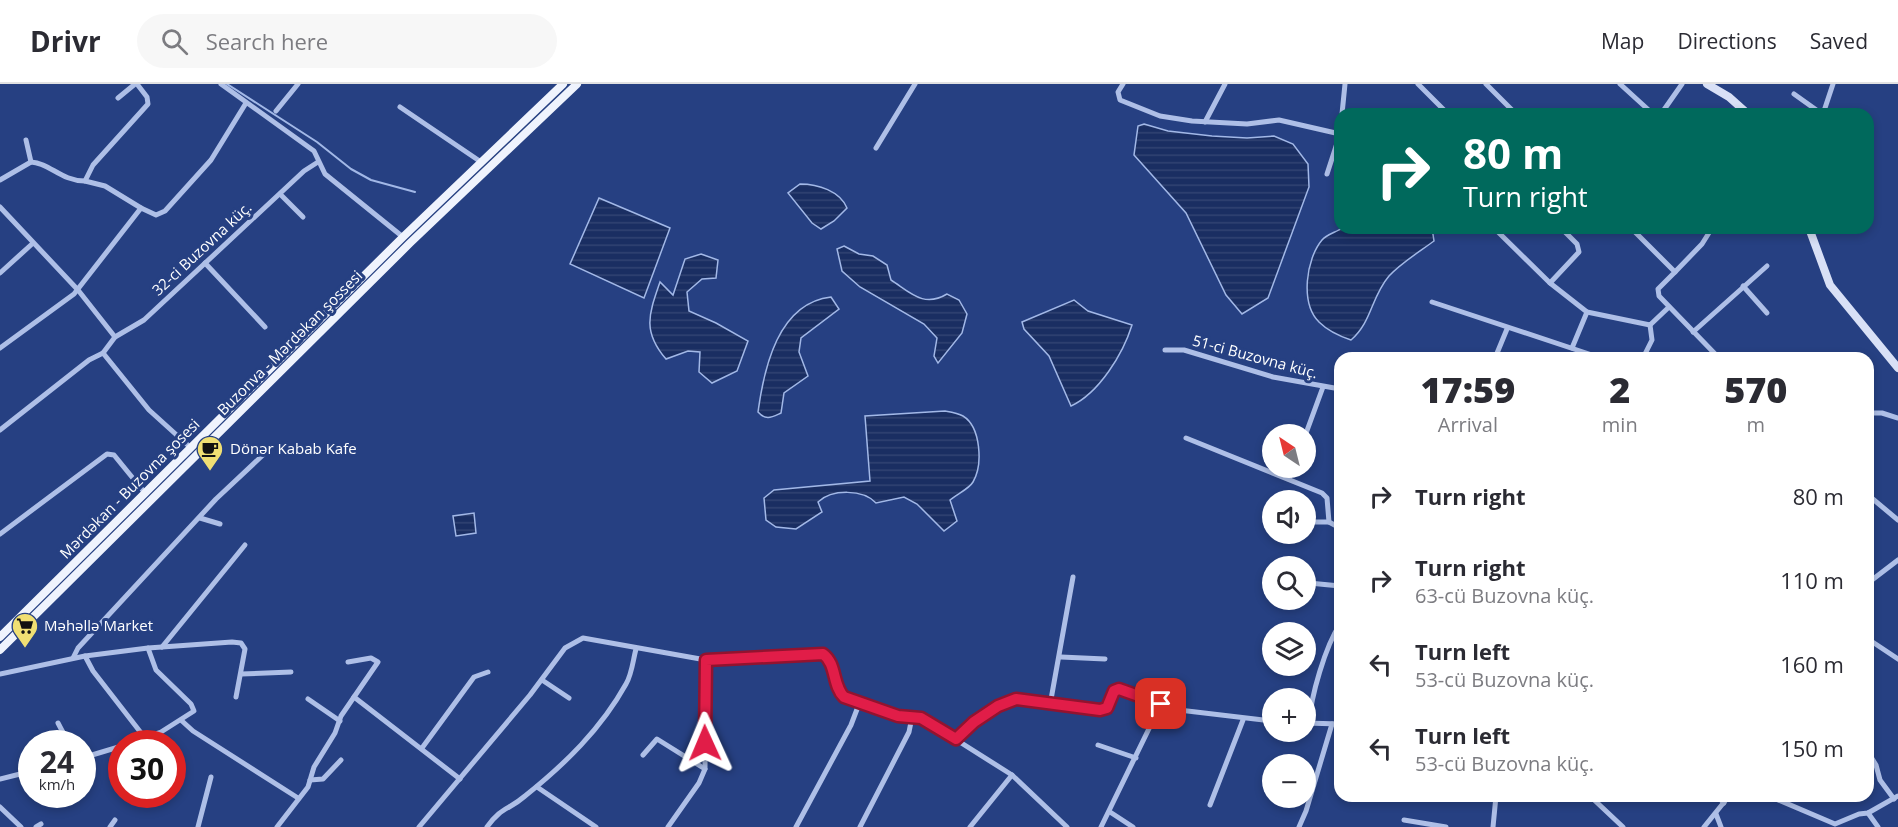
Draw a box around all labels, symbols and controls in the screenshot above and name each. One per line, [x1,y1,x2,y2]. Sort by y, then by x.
search box [137,14,557,68]
text: Drivr [30,22,101,60]
icon: search [158,25,191,58]
text: Search here [206,26,328,56]
text: Map [1601,27,1644,55]
text: Directions [1677,27,1777,55]
text: Saved [1810,27,1868,55]
text: 80 m [1463,124,1563,181]
icon: right [1364,132,1442,210]
text: Turn right [1463,178,1588,215]
street label: 32-ci Buzovna küç. [147,197,255,300]
street label: Buzonva - Mərdəkan şossesi [212,265,366,419]
street label: 51-ci Buzovna küç. [1190,330,1320,382]
text: 17:59 [1421,365,1515,414]
text: 2 [1609,365,1630,414]
text: 570 [1724,365,1787,414]
text: Arrival [1438,411,1498,438]
text: min [1602,411,1638,438]
text: m [1747,411,1765,438]
street label: Mərdəkan - Buzovna şosesi [55,414,204,563]
north arrow [1262,424,1316,478]
map controls [1262,424,1316,808]
cafe icon: Dönər Kabab Kafe [195,434,225,472]
place label: Dönər Kabab Kafe [230,438,357,458]
icon: right [1364,480,1397,513]
text: Turn right [1415,481,1526,511]
text: 80 m [1793,481,1844,511]
button: sound [1262,490,1316,544]
text: Turn right [1415,552,1526,582]
button: search [1262,556,1316,610]
icon: right [1364,564,1397,597]
text: 110 m [1780,565,1844,595]
text: 63-cü Buzovna küç. [1415,582,1594,609]
supermarket icon: Məhəllə Market [10,611,40,649]
place label: Məhəllə Market [44,615,153,635]
button: layers [1262,622,1316,676]
text: Turn left [1415,636,1510,666]
icon: left [1364,648,1397,681]
text: 160 m [1780,649,1844,679]
text: 53-cü Buzovna küç. [1415,666,1594,693]
pin [1135,678,1186,729]
icon: arrive [1144,687,1177,720]
button: + [1262,688,1316,742]
position arrow [673,711,737,775]
text: Turn left [1415,720,1510,750]
speed limit sign: 30 [108,730,186,808]
icon: left [1364,732,1397,765]
text: 150 m [1780,733,1844,763]
text: 24 [40,741,74,782]
text: 53-cü Buzovna küç. [1415,750,1594,777]
button: − [1262,754,1316,808]
text: km/h [39,774,75,794]

